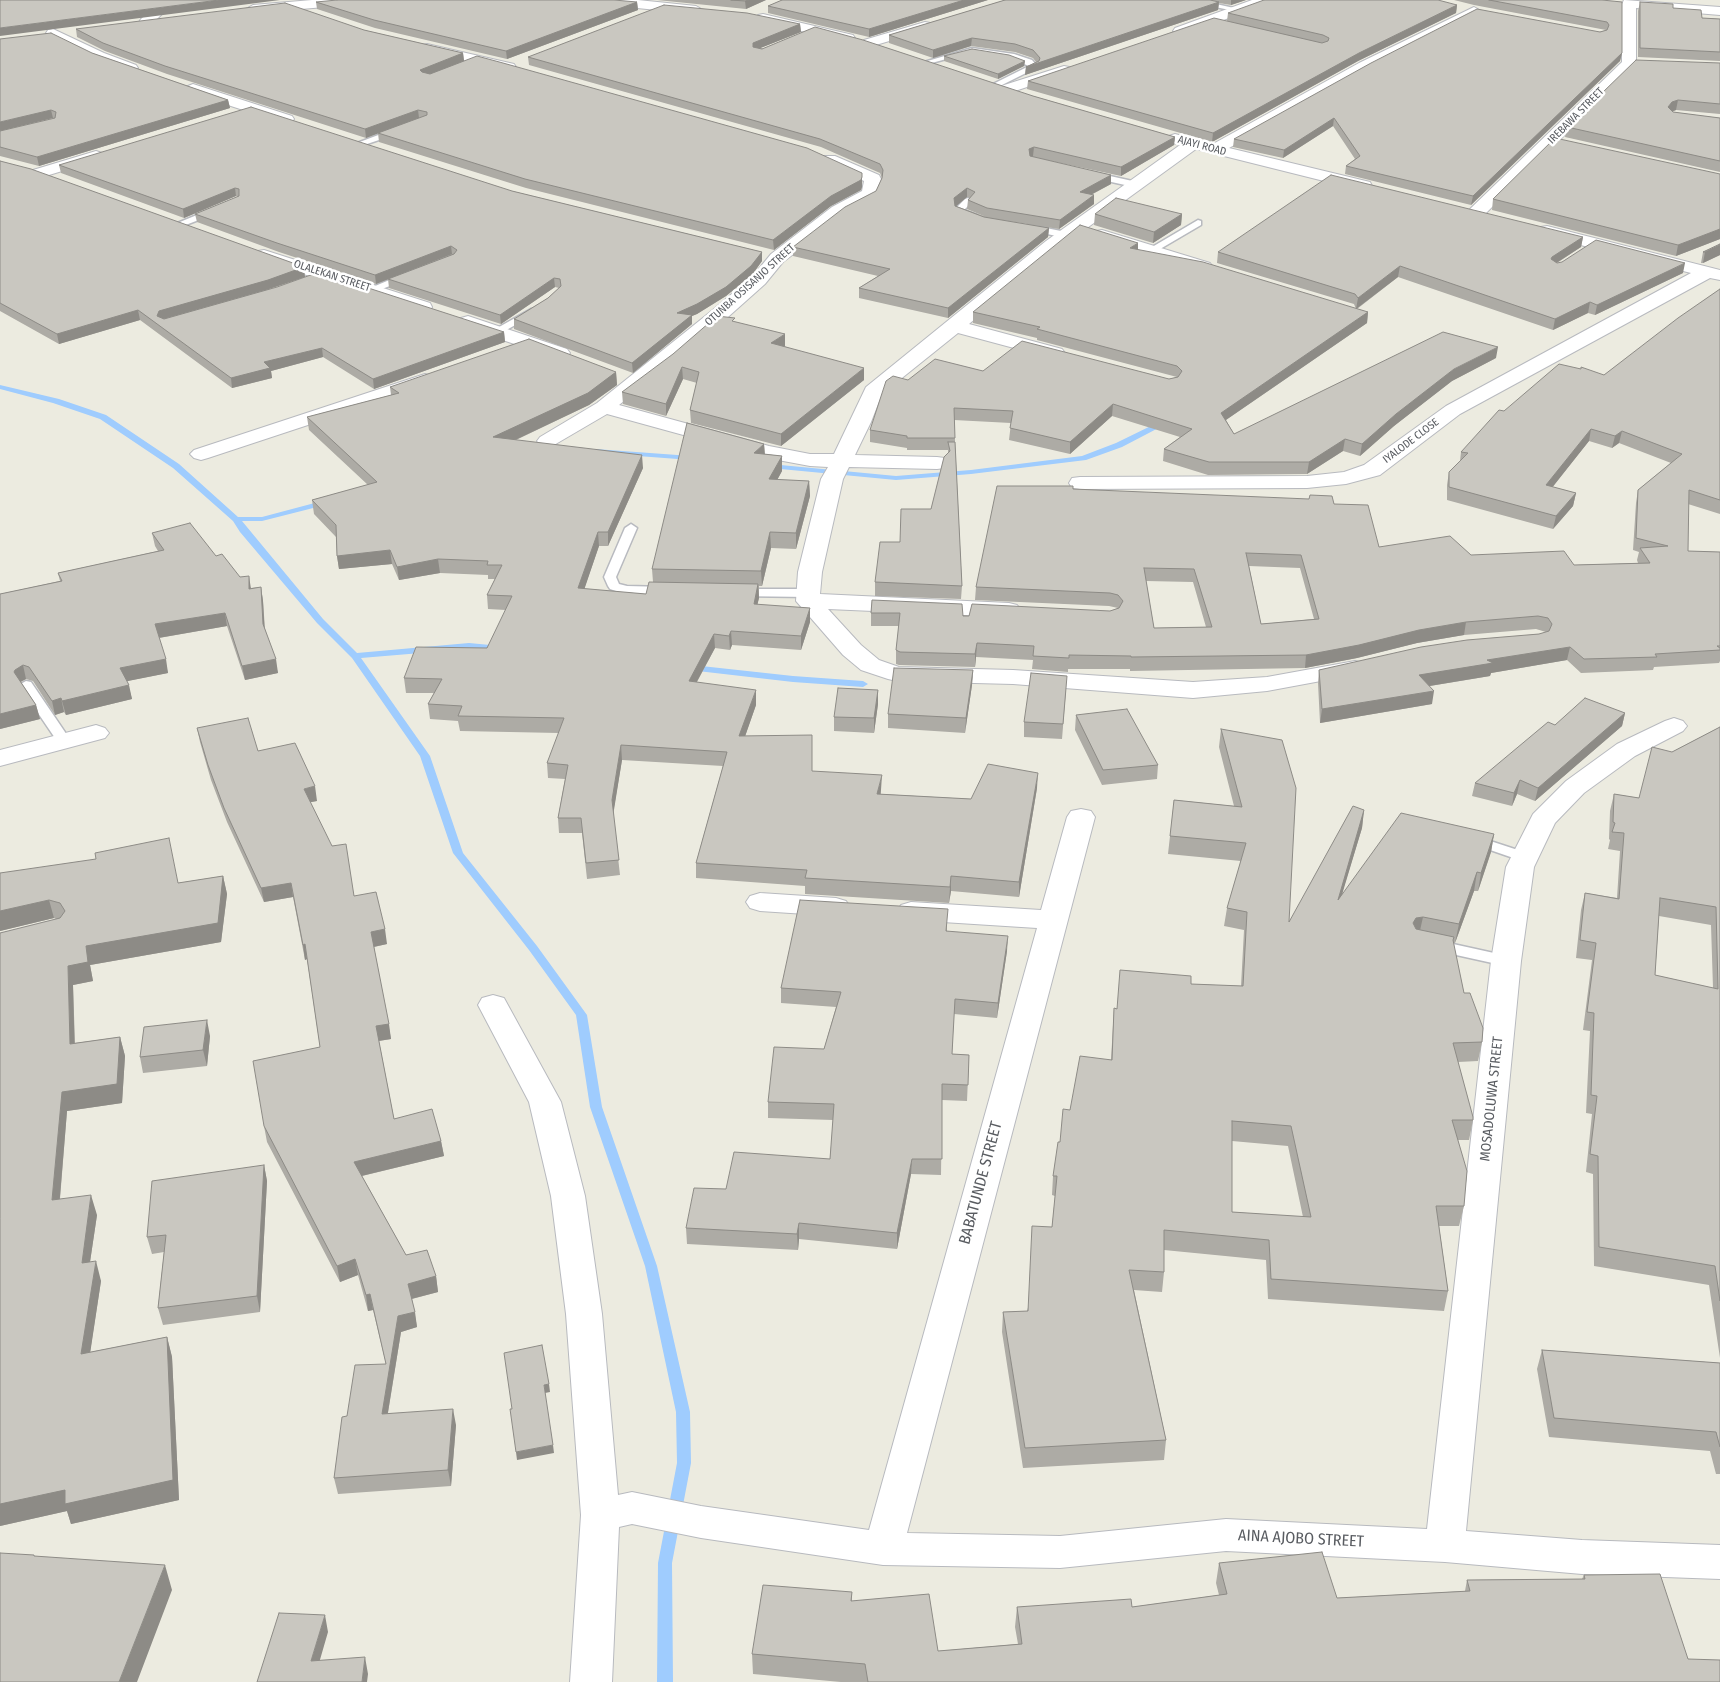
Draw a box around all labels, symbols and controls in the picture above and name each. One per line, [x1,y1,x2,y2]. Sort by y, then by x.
street label: IREBAWA STREET [1545,85,1607,147]
street label: AJAYI ROAD [1176,133,1228,159]
street label: OTUNBA OSISANJO STREET [702,241,798,329]
street label: OLALEKAN STREET [292,257,372,295]
street label: IYALODE CLOSE [1380,416,1442,466]
street label: MOSADOLUWA STREET [1477,1036,1507,1162]
street label: BABATUNDE STREET [955,1119,1007,1247]
street label: AINA AJOBO STREET [1238,1526,1364,1552]

